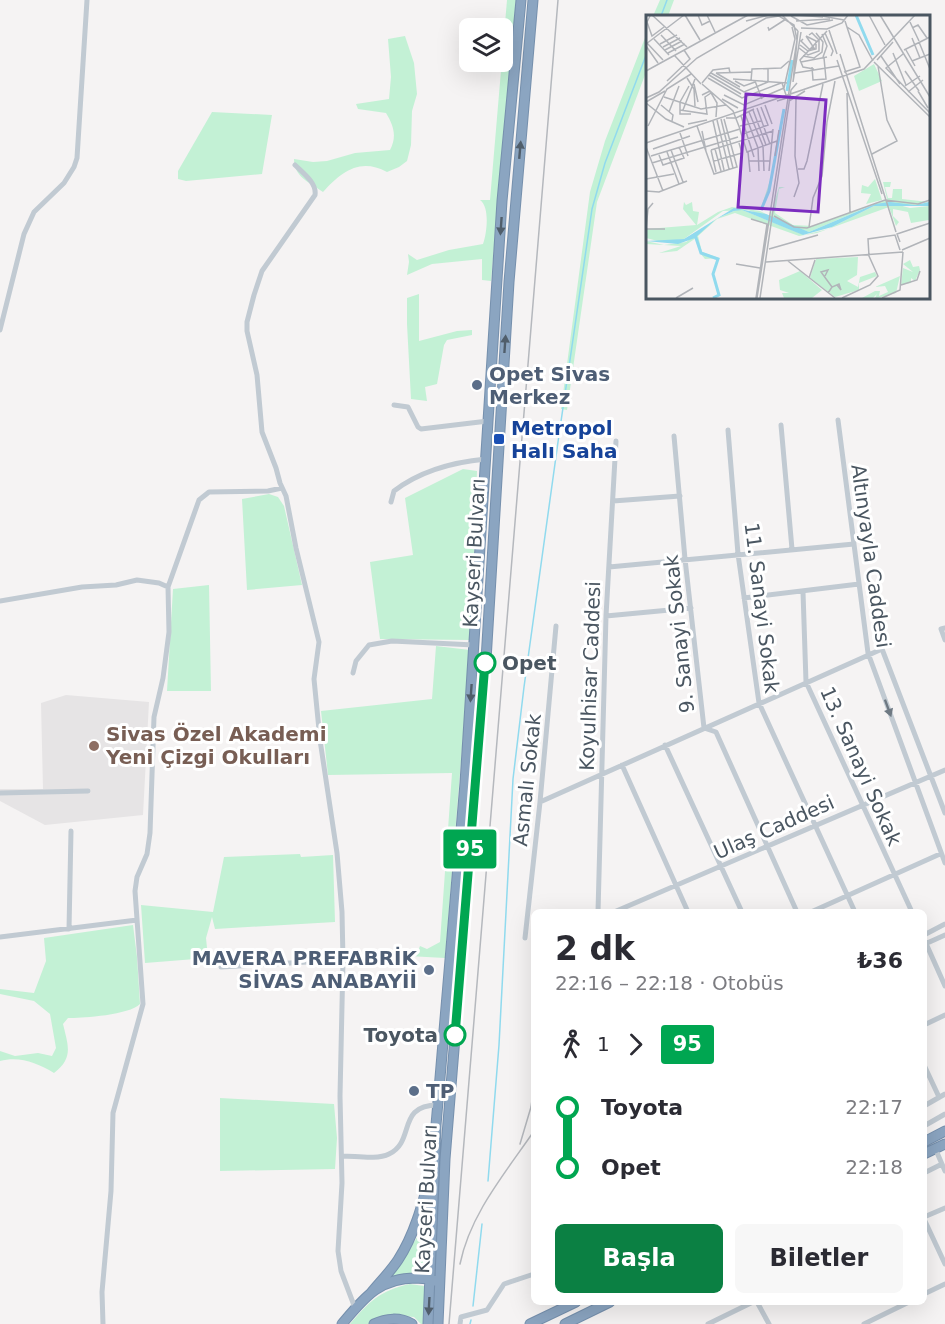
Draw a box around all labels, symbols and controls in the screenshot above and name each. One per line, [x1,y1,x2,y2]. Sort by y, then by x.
inset map [646,15,930,298]
map controls [459,18,513,72]
button: layers [459,18,513,72]
one-way arrow [515,140,525,159]
one-way arrow [496,216,505,235]
one-way arrow [501,334,510,353]
place label: Opet Sivas Merkez [489,362,610,409]
marker: Opet Sivas Merkez [470,378,484,392]
place label: Metropol Halı Saha [511,416,618,463]
marker: Metropol Halı Saha [492,432,506,446]
street label: Altınyayla Caddesi [846,463,896,649]
street label: Kayseri Bulvarı [458,478,490,628]
street label: 11. Sanayi Sokak [740,521,784,695]
street label: 9. Sanayi Sokak [659,553,699,714]
street label: Koyulhisar Caddesi [575,581,605,771]
place label: Opet [502,651,557,675]
marker: Opet [474,652,496,674]
one-way arrow [466,683,475,702]
street label: 13. Sanayi Sokak [815,683,907,850]
one-way arrow [883,700,893,718]
street label: Asmalı Sokak [508,712,546,848]
place label: Sivas Özel Akademi Yeni Çizgi Okulları [105,722,327,769]
marker: Sivas Özel Akademi Yeni Çizgi Okulları [87,739,101,753]
street label: Ulaş Caddesi [710,790,838,864]
line badge: 95 [443,830,497,868]
text: 95 [455,837,485,861]
text: 2 dk [555,929,635,968]
place label: MAVERA PREFABRİK SİVAS ANABAYİİ [192,946,419,993]
text: ₺36 [857,948,903,973]
marker: MAVERA PREFABRİK SİVAS ANABAYİİ [422,963,436,977]
text: 22:16 – 22:18 · Otobüs [555,971,784,995]
place label: Toyota [363,1023,438,1047]
marker: Toyota [444,1024,466,1046]
icon: walk [555,1028,588,1061]
icon: forward [619,1028,652,1061]
text: 1 [597,1032,610,1056]
text: 95 [673,1032,702,1056]
place label: TP [426,1079,454,1103]
marker: TP [407,1084,421,1098]
text: Toyota [601,1095,683,1120]
text: 22:17 [845,1095,903,1119]
street label: Kayseri Bulvarı [410,1124,442,1274]
text: Opet [601,1155,661,1180]
text: 22:18 [845,1155,903,1179]
button: Başla [555,1224,723,1293]
button: Biletler [735,1224,903,1293]
one-way arrow [424,1297,433,1316]

